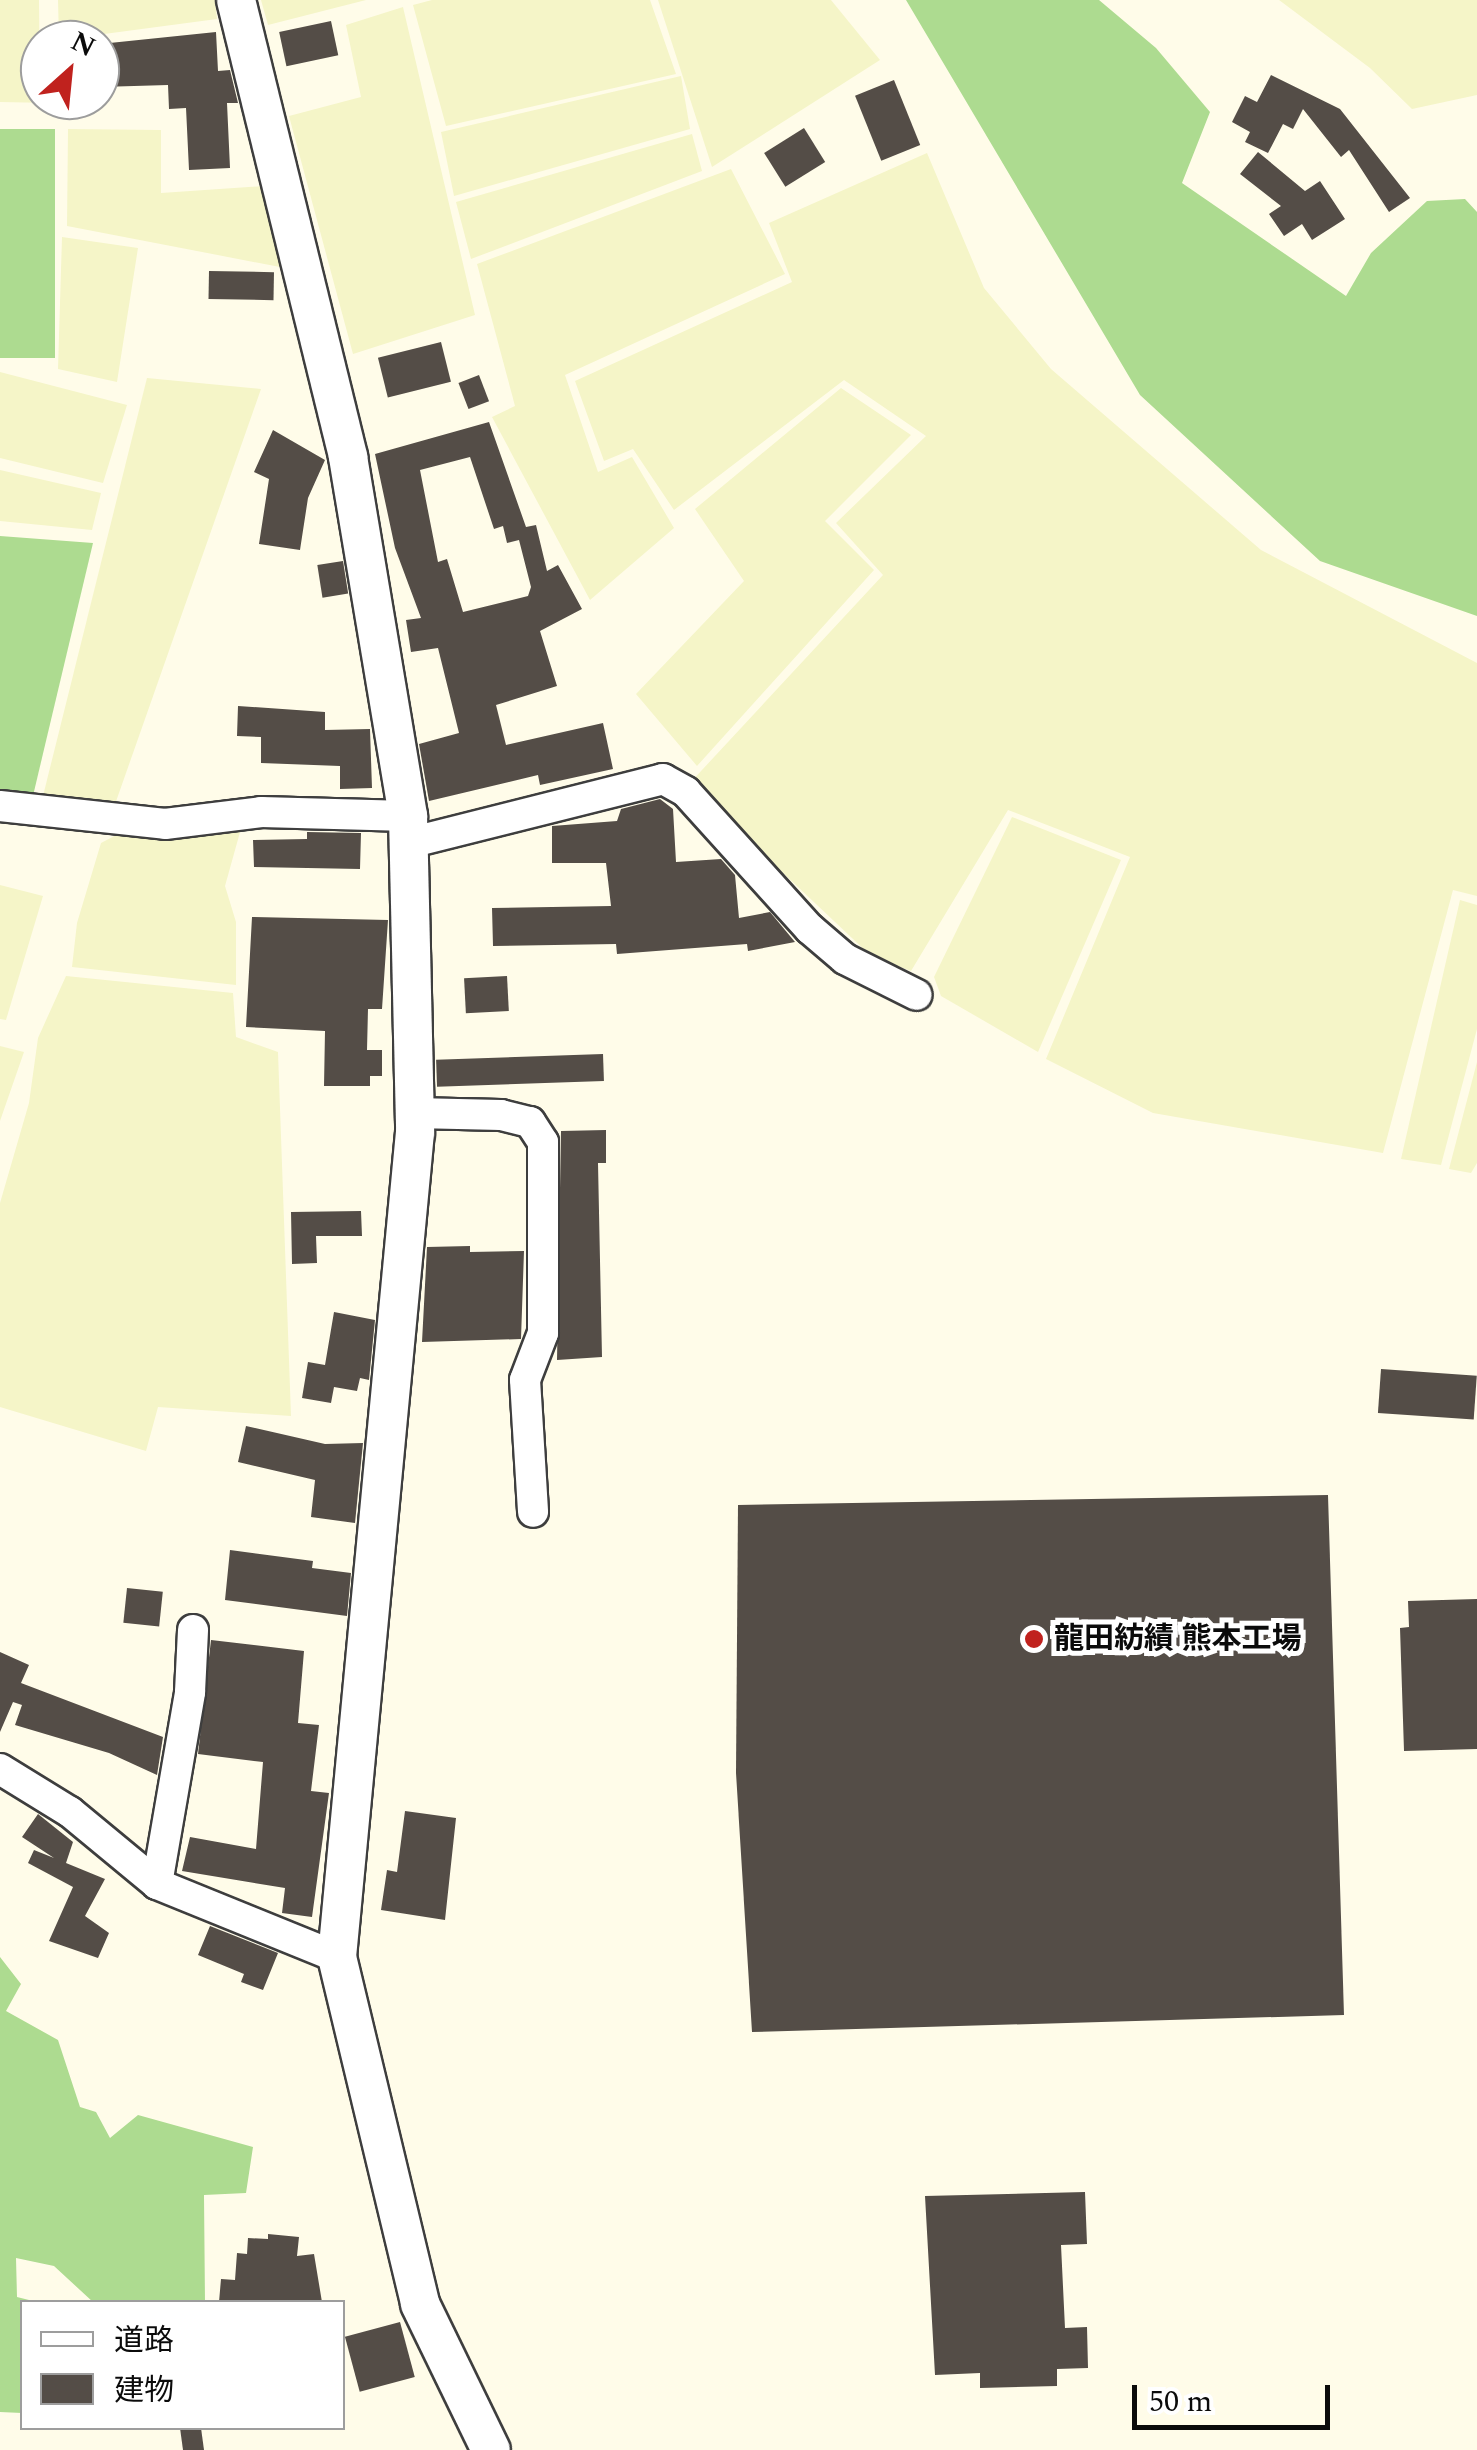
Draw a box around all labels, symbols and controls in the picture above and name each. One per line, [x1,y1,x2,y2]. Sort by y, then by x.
north arrow [20,20,120,120]
text: N [63,20,103,69]
place label: 龍田紡績 熊本工場 [1054,1621,1301,1657]
marker: 龍田紡績 熊本工場 [1023,1628,1045,1650]
legend [20,2300,345,2430]
text: 道路 [114,2318,174,2364]
scale bar [1137,2365,1334,2427]
text: 建物 [114,2368,174,2414]
text: 50 m [1149,2379,1212,2425]

